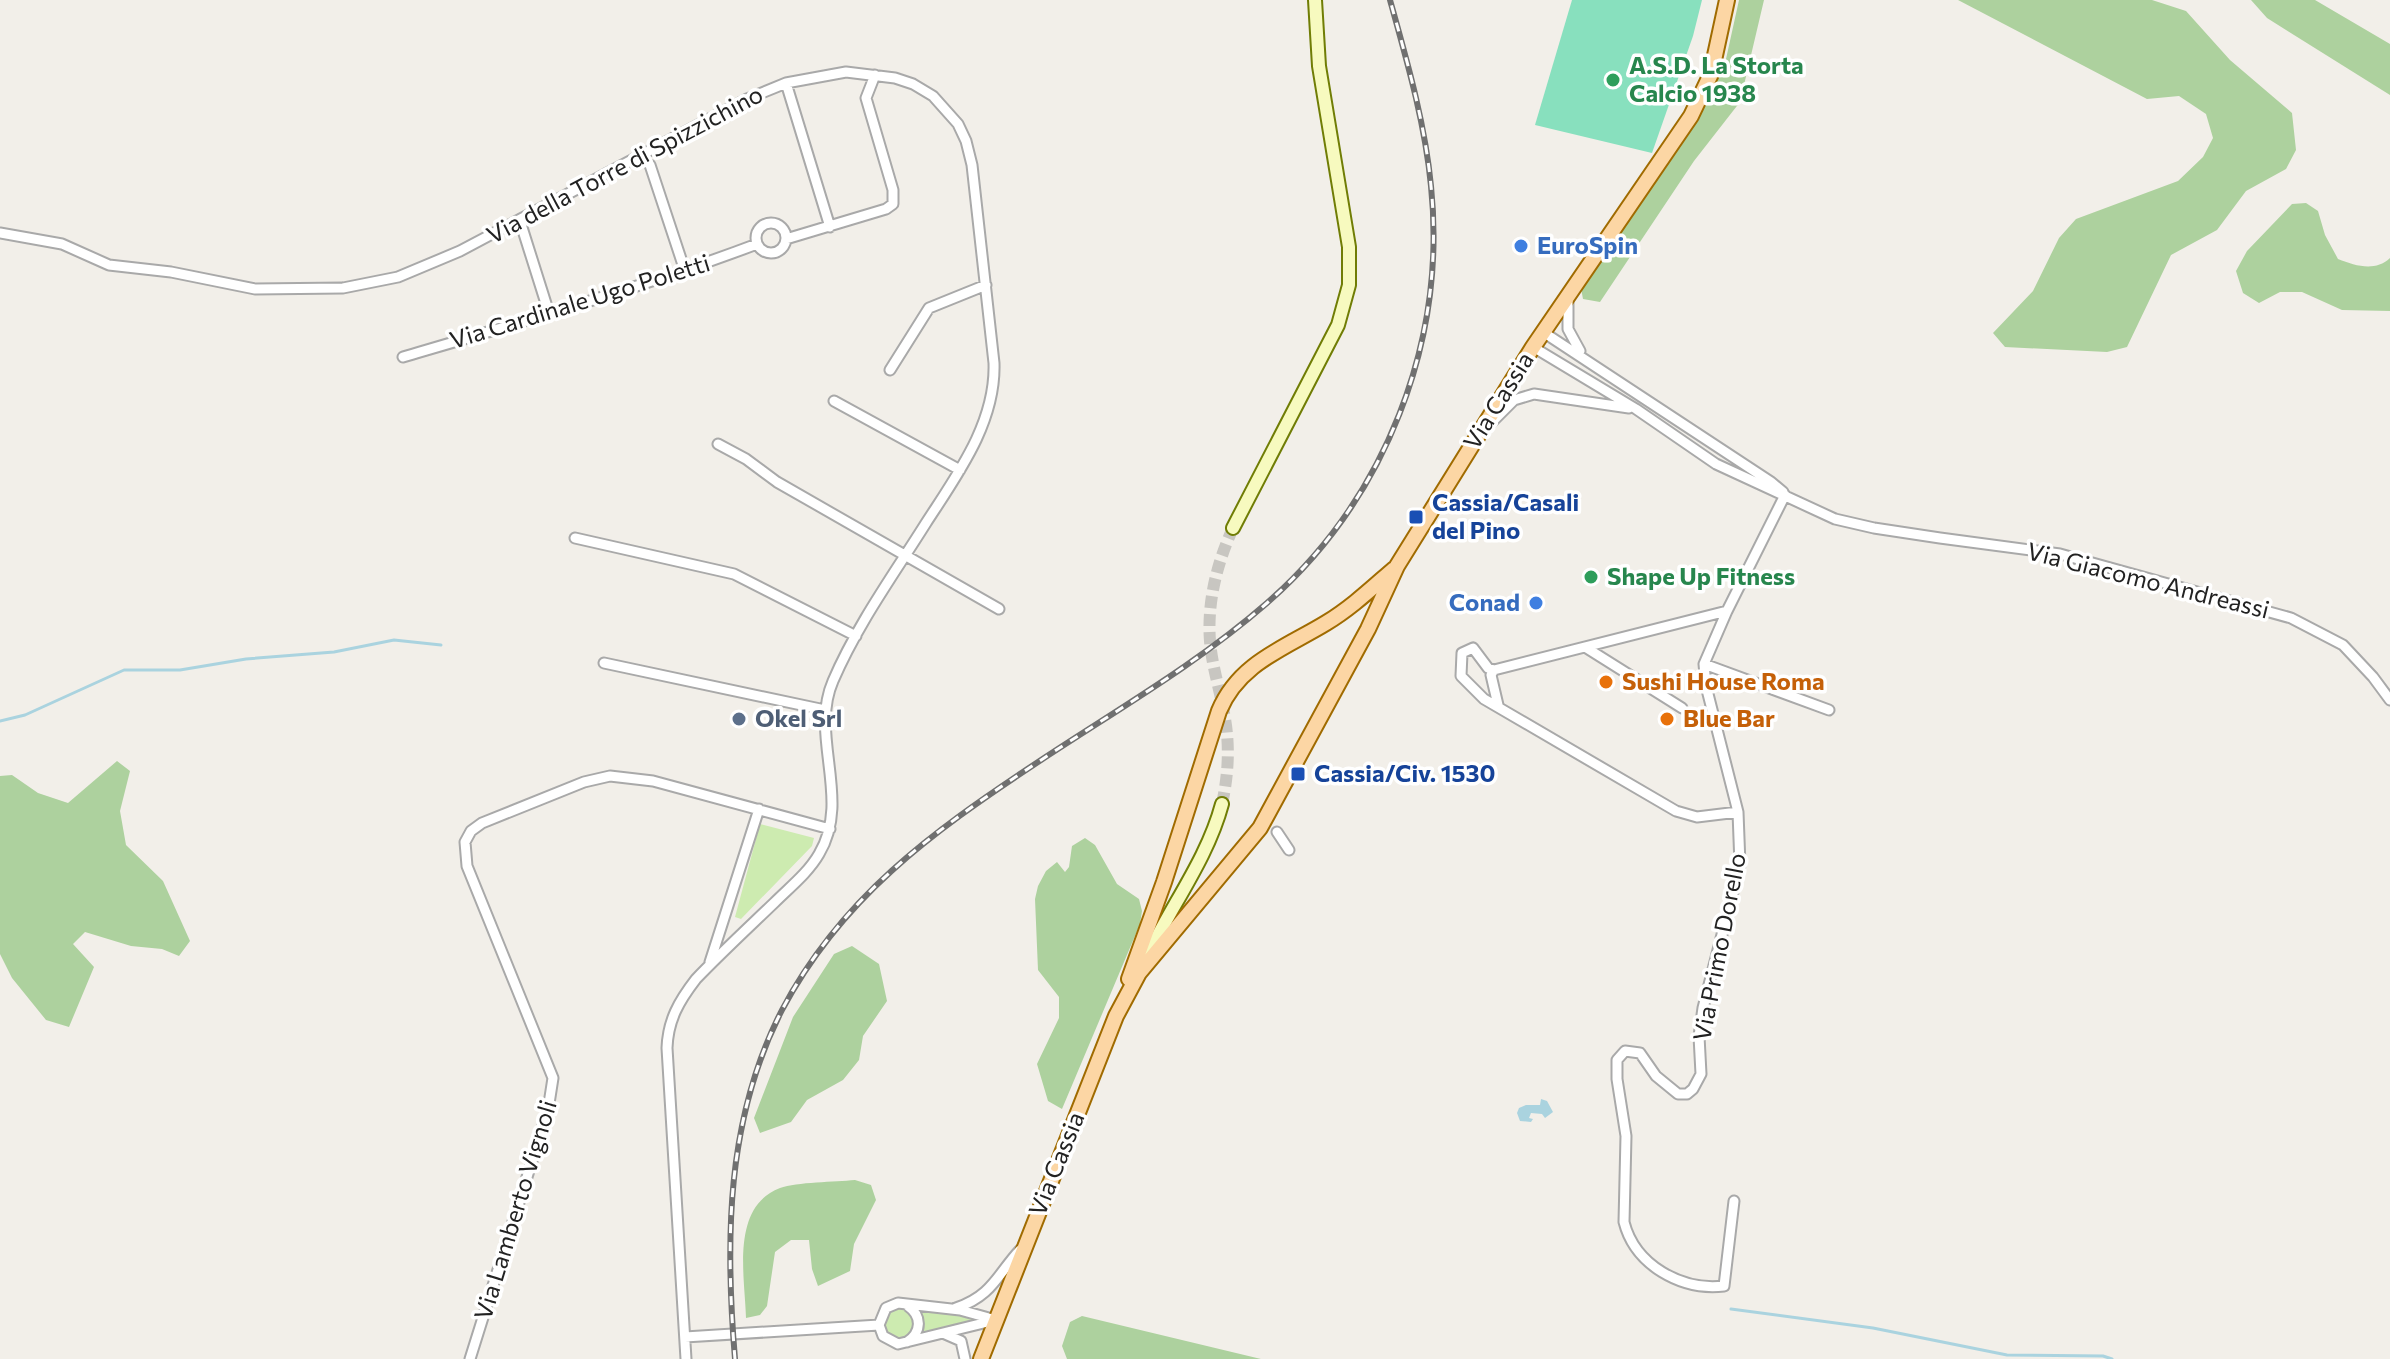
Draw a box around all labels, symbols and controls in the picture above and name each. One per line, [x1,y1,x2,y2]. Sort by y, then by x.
place label: A.S.D. La Storta Calcio 1938 [1629,50,1804,107]
marker: A.S.D. La Storta Calcio 1938 [1604,71,1622,89]
street label: Via della Torre di Spizzichino [481,78,767,249]
place label: EuroSpin [1537,230,1638,259]
marker: EuroSpin [1512,237,1530,255]
street label: Via Cardinale Ugo Poletti [446,247,713,354]
street label: Via Cassia [1456,346,1539,454]
place label: Cassia/Casali del Pino [1432,487,1579,544]
marker: Cassia/Casali del Pino [1407,508,1425,526]
street label: Via Giacomo Andreassi [2024,535,2273,624]
place label: Shape Up Fitness [1607,561,1795,590]
marker: Shape Up Fitness [1582,568,1600,586]
place label: Conad [1449,587,1520,616]
marker: Conad [1527,594,1545,612]
place label: Sushi House Roma [1622,666,1825,695]
marker: Sushi House Roma [1597,673,1615,691]
place label: Okel Srl [755,703,842,732]
place label: Blue Bar [1683,703,1775,732]
marker: Okel Srl [730,710,748,728]
marker: Blue Bar [1658,710,1676,728]
place label: Cassia/Civ. 1530 [1314,758,1495,787]
marker: Cassia/Civ. 1530 [1289,765,1307,783]
street label: Via Primo Dorello [1686,850,1751,1043]
street label: Via Lamberto Vignoli [467,1096,562,1323]
street label: Via Cassia [1022,1107,1090,1220]

